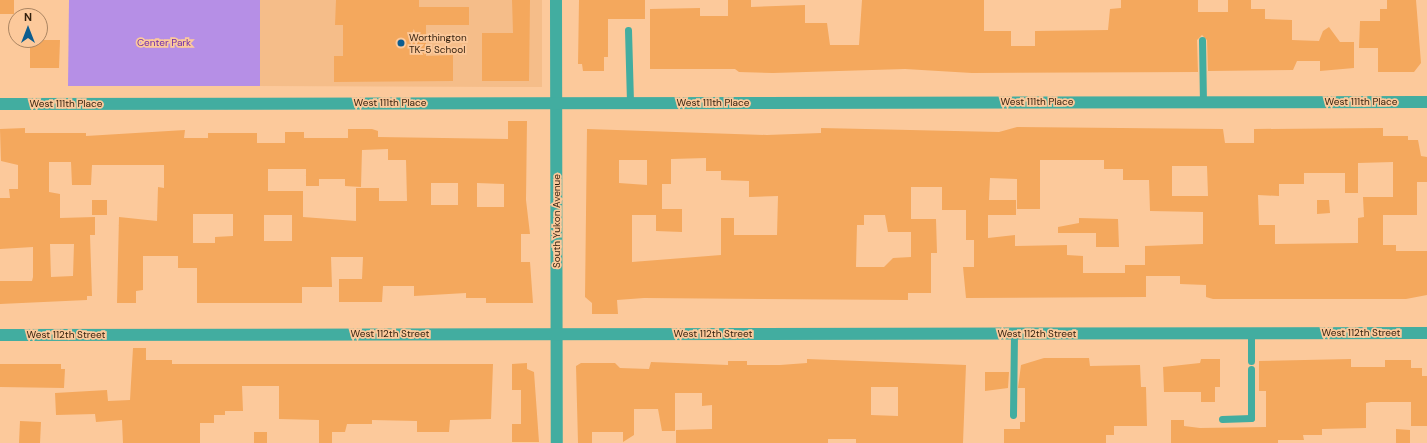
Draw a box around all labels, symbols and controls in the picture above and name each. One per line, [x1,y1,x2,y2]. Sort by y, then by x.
north arrow [8,8,48,48]
text: N [24,10,32,24]
place label: Worthington TK-5 School [409,31,467,54]
park label: Center Park [137,37,191,49]
marker: Worthington TK-5 School [396,38,406,48]
street label: West 111th Place [1001,96,1073,108]
street label: West 111th Place [1325,96,1397,108]
street label: West 111th Place [354,97,426,109]
street label: West 111th Place [677,97,749,109]
street label: West 111th Place [30,98,102,110]
street label: South Yukon Avenue [551,174,563,268]
street label: West 112th Street [1322,327,1400,339]
street label: West 112th Street [351,328,429,340]
street label: West 112th Street [674,328,752,340]
street label: West 112th Street [998,328,1076,340]
street label: West 112th Street [27,329,105,341]

